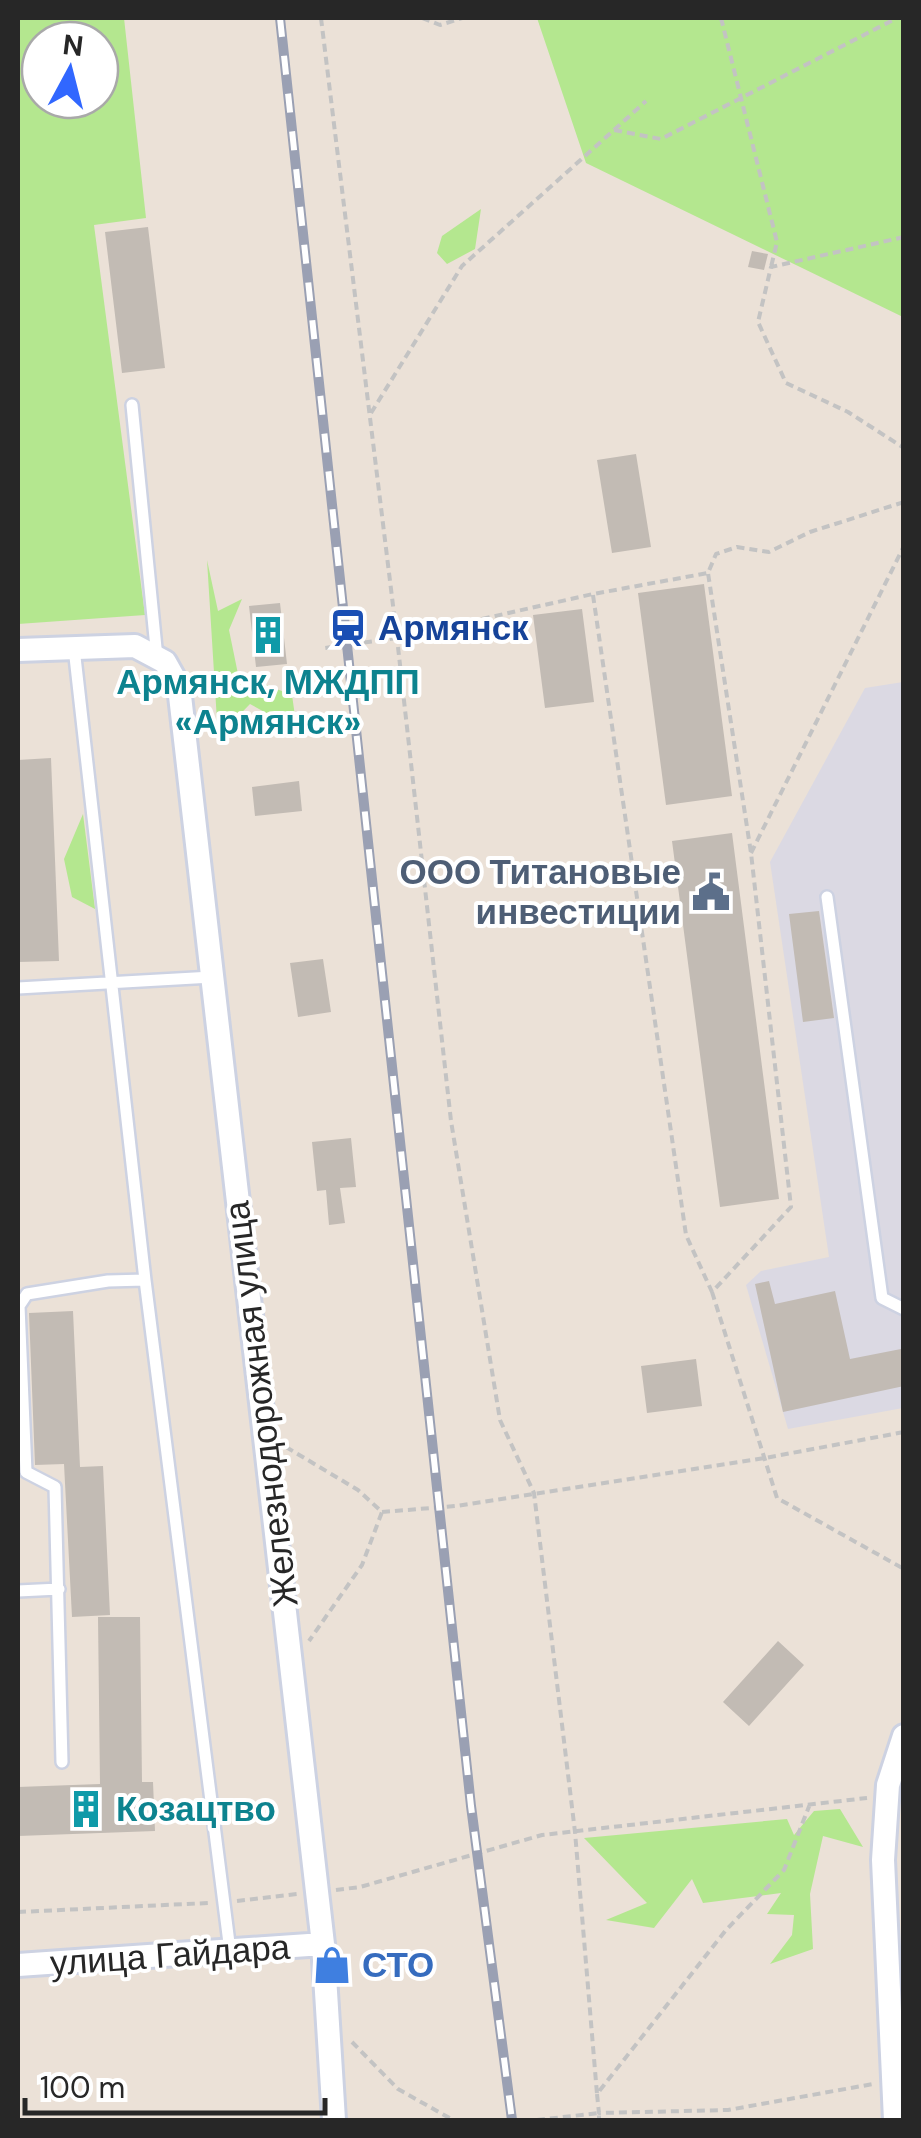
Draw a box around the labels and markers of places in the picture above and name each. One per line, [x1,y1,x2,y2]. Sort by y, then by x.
place label: Армянск [378,605,529,651]
station icon: Армянск [327,607,369,649]
building icon: Армянск, МЖДПП «Армянск» [247,614,289,656]
place label: Армянск, МЖДПП «Армянск» [116,659,420,745]
place label: ООО Титановые инвестиции [400,849,681,935]
public building icon: ООО Титановые инвестиции [690,871,732,913]
place label: Козацтво [116,1786,276,1832]
building icon: Козацтво [65,1788,107,1830]
place label: СТО [362,1942,434,1988]
shop icon: СТО [311,1944,353,1986]

